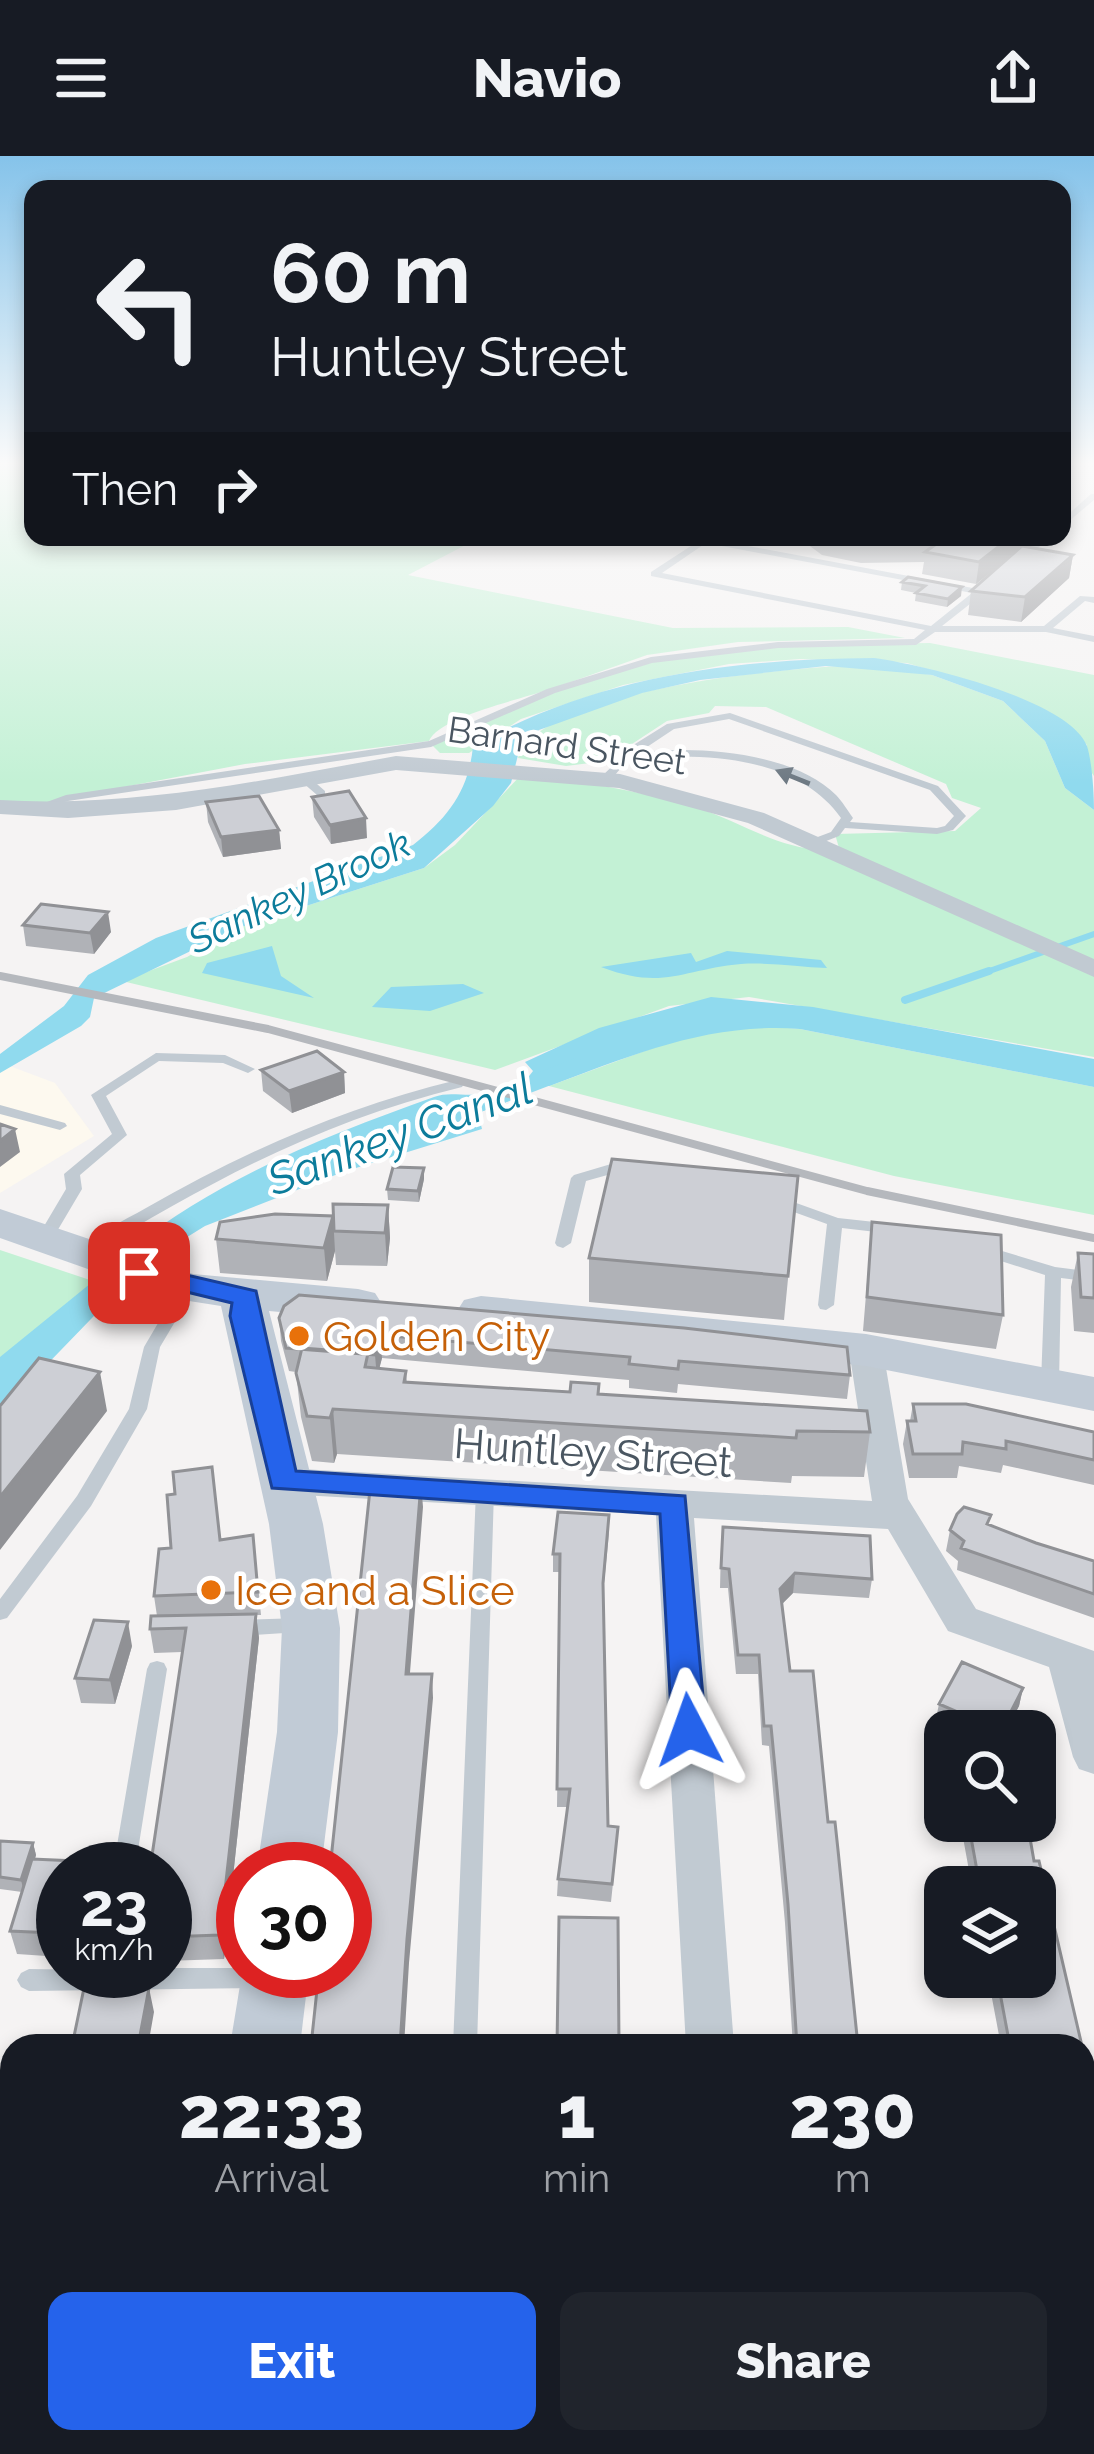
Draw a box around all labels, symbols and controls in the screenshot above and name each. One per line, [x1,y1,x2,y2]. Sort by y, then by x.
icon: menu [48,45,114,111]
icon: share [980,45,1046,111]
text: Navio [473,46,621,110]
text: 60 m [270,224,471,323]
icon: left [72,228,228,384]
text: Huntley Street [270,325,628,389]
icon: right [202,456,268,522]
text: Then [72,463,178,516]
street label: Barnard Street [445,707,689,783]
one-way arrow [775,767,811,786]
water label: Sankey Brook [179,819,418,963]
water label: Sankey Canal [259,1061,540,1207]
pin [88,1222,190,1324]
icon: arrive [106,1240,172,1306]
place label: Golden City [323,1312,550,1361]
marker: Golden City [286,1323,312,1349]
street label: Huntley Street [452,1419,734,1487]
place label: Ice and a Slice [235,1566,515,1615]
marker: Ice and a Slice [198,1577,224,1603]
position arrow [626,1667,752,1793]
map controls [924,1710,1056,1998]
button: search [924,1710,1056,1842]
speed limit sign: 30 [216,1842,372,1998]
button: layers [924,1866,1056,1998]
text: 23 [80,1870,148,1940]
text: km/h [74,1932,154,1967]
text: 22:33 [179,2070,364,2155]
text: 1 [558,2070,595,2155]
text: 230 [789,2070,916,2155]
text: Arrival [214,2155,329,2201]
text: min [543,2155,610,2201]
text: m [835,2155,870,2201]
button: Exit [48,2292,536,2430]
button: Share [560,2292,1047,2430]

